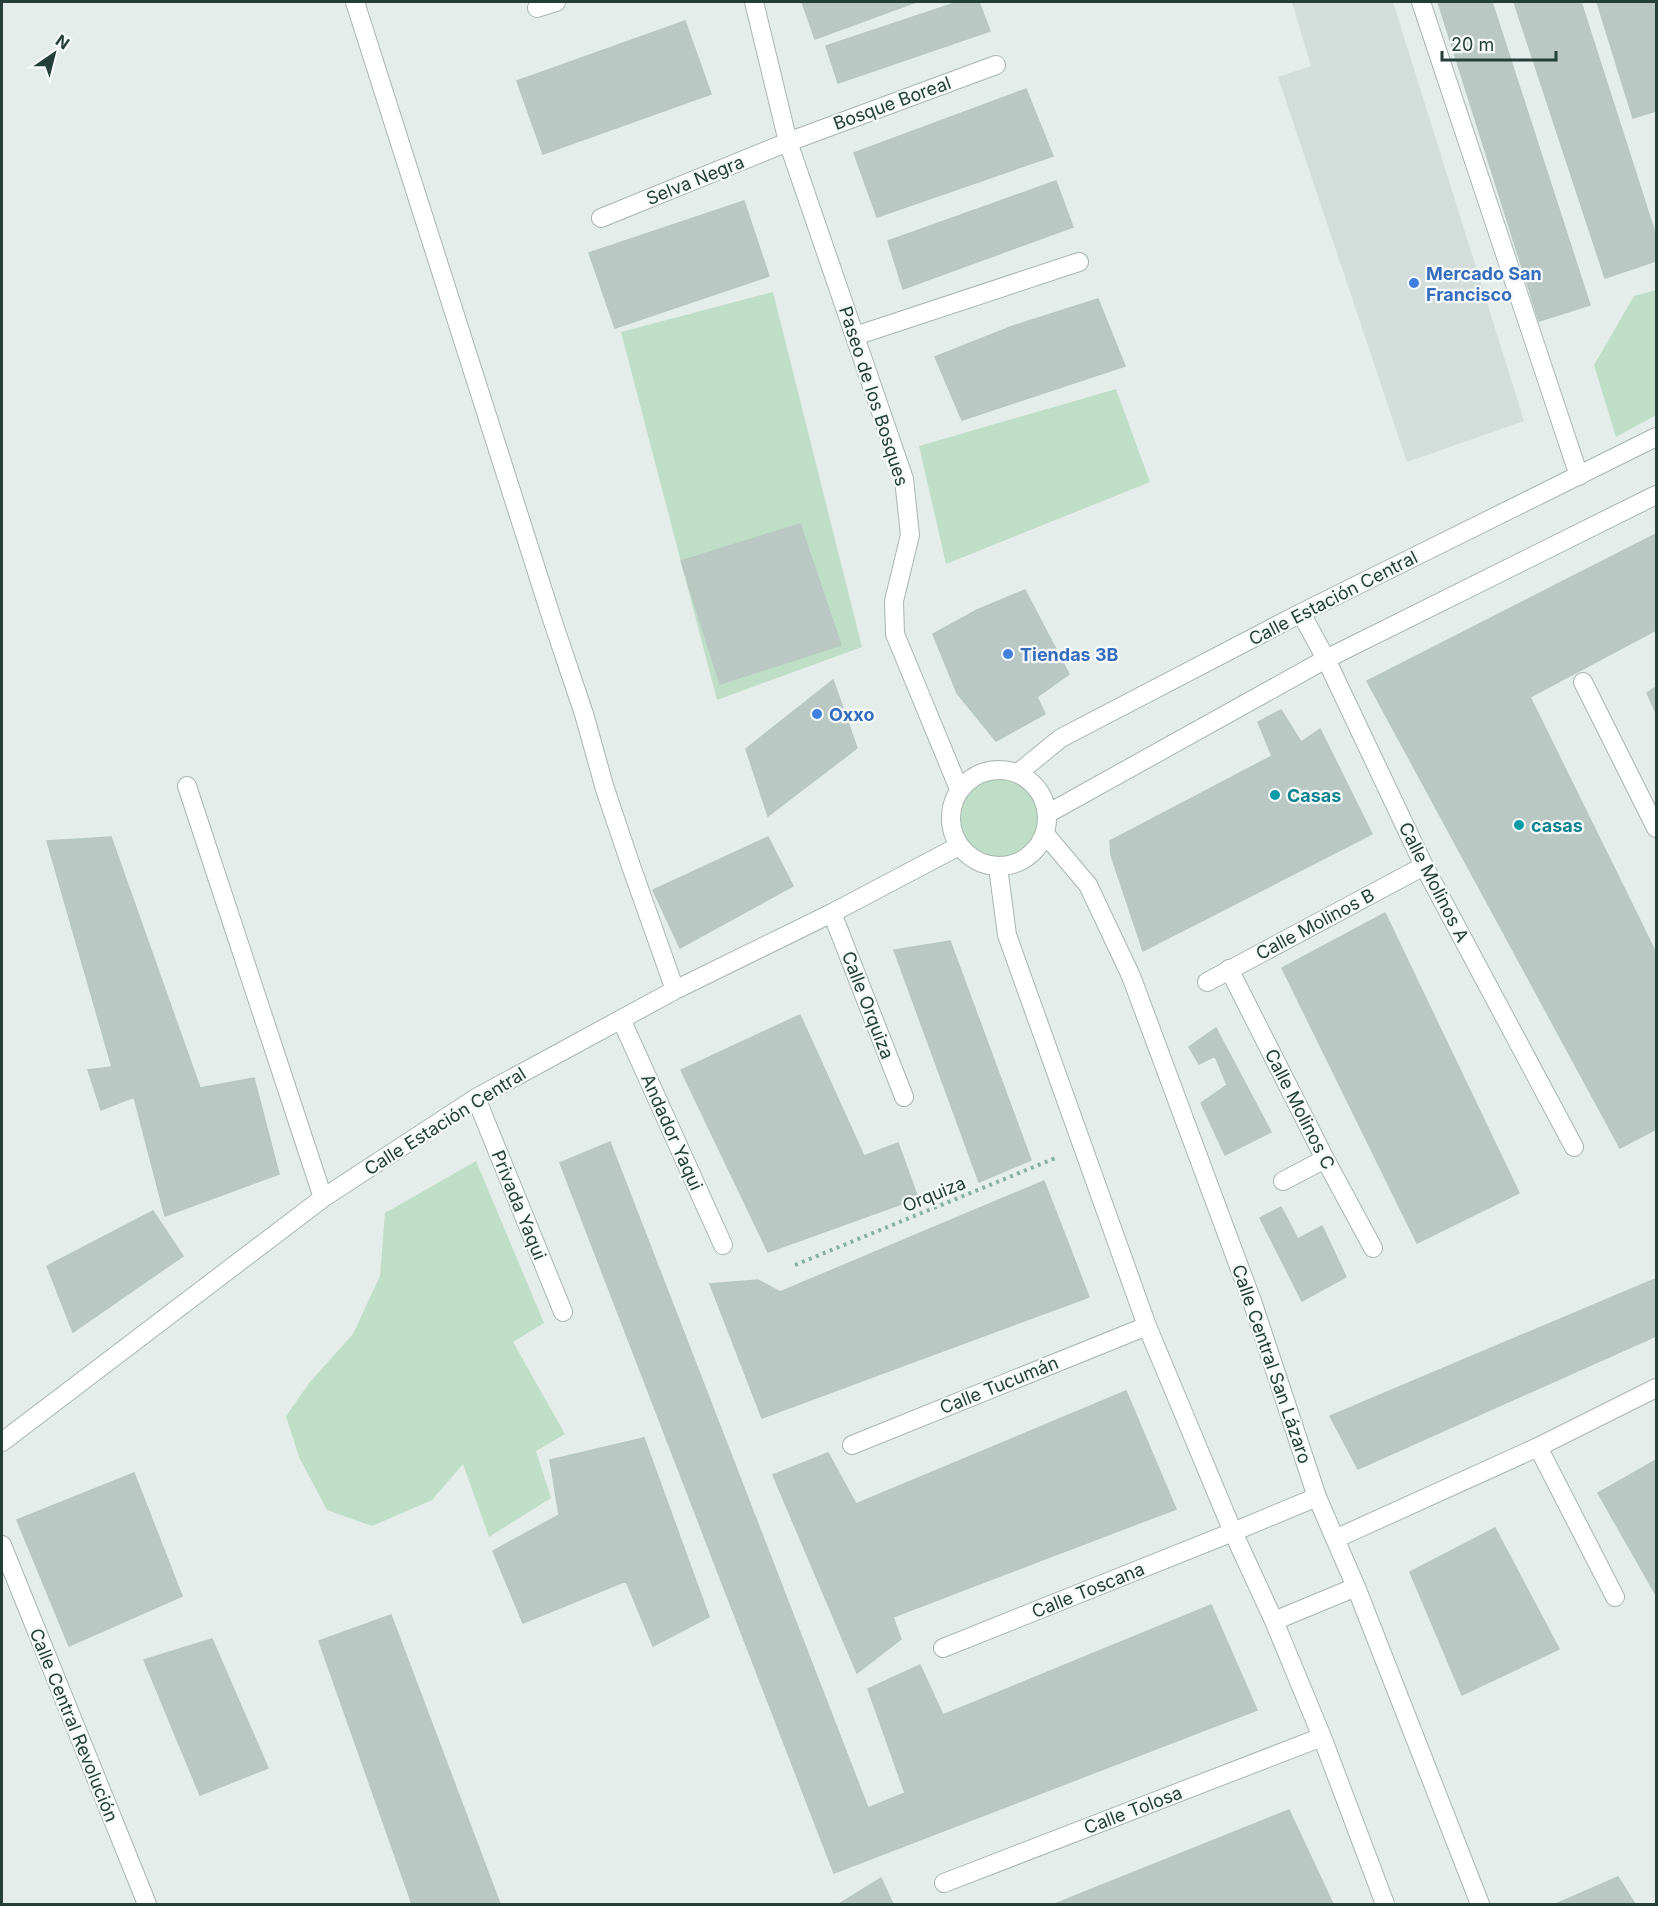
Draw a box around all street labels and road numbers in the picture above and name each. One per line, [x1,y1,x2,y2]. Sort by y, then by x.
street label: Bosque Boreal [830,72,954,134]
street label: Selva Negra [643,151,747,209]
street label: Paseo de los Bosques [835,304,913,488]
street label: Calle Estación Central [1245,546,1421,650]
street label: Calle Molinos A [1395,819,1473,945]
street label: Calle Molinos B [1252,884,1378,964]
street label: Calle Orquiza [838,948,898,1062]
street label: Calle Molinos C [1261,1045,1339,1173]
street label: Calle Estación Central [360,1063,530,1179]
street label: Andador Yaqui [637,1071,707,1193]
street label: Privada Yaqui [487,1147,551,1263]
street label: Orquiza [899,1172,969,1216]
street label: Calle Central San Lázaro [1228,1262,1316,1466]
street label: Calle Tucumán [937,1352,1061,1418]
street label: Calle Toscana [1029,1558,1147,1622]
street label: Calle Central Revolución [25,1625,123,1825]
street label: Calle Tolosa [1081,1782,1185,1838]

